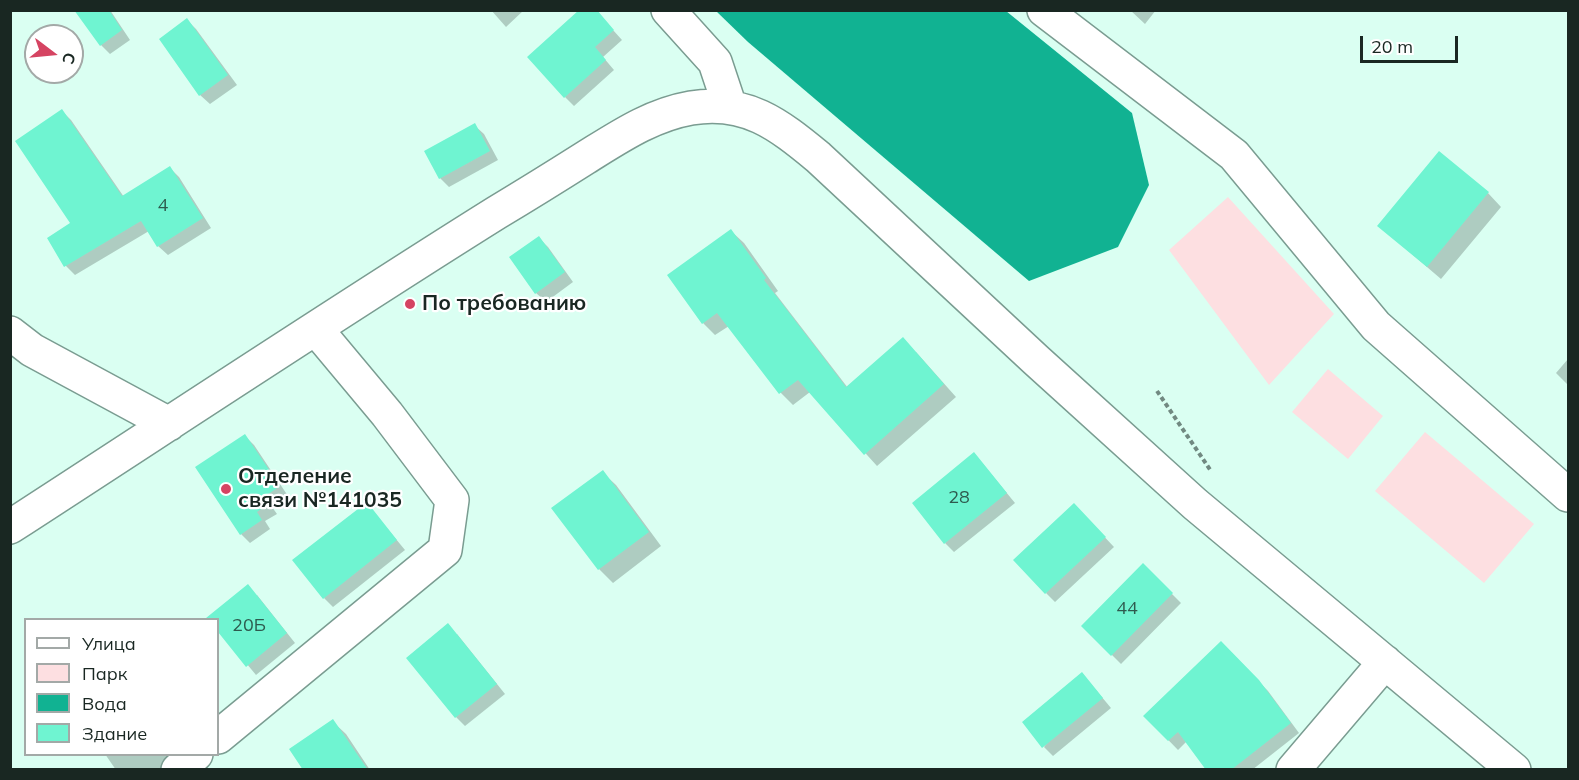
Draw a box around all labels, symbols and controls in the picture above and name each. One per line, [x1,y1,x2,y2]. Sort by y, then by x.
north arrow [24,24,84,84]
scale bar [1363,24,1460,62]
text: 20 m [1371,35,1413,58]
text: С [58,50,81,66]
house number: 4 [158,195,168,217]
place label: По требованию [422,291,586,317]
marker: По требованию [403,297,417,311]
place label: Отделение связи №141035 [238,464,402,514]
marker: Отделение связи №141035 [219,482,233,496]
house number: 28 [948,487,970,509]
house number: 44 [1116,598,1138,620]
house number: 20Б [232,615,266,637]
legend [24,618,219,756]
text: Улица [82,632,136,655]
text: Парк [82,662,127,685]
text: Вода [82,692,127,715]
text: Здание [82,722,147,745]

